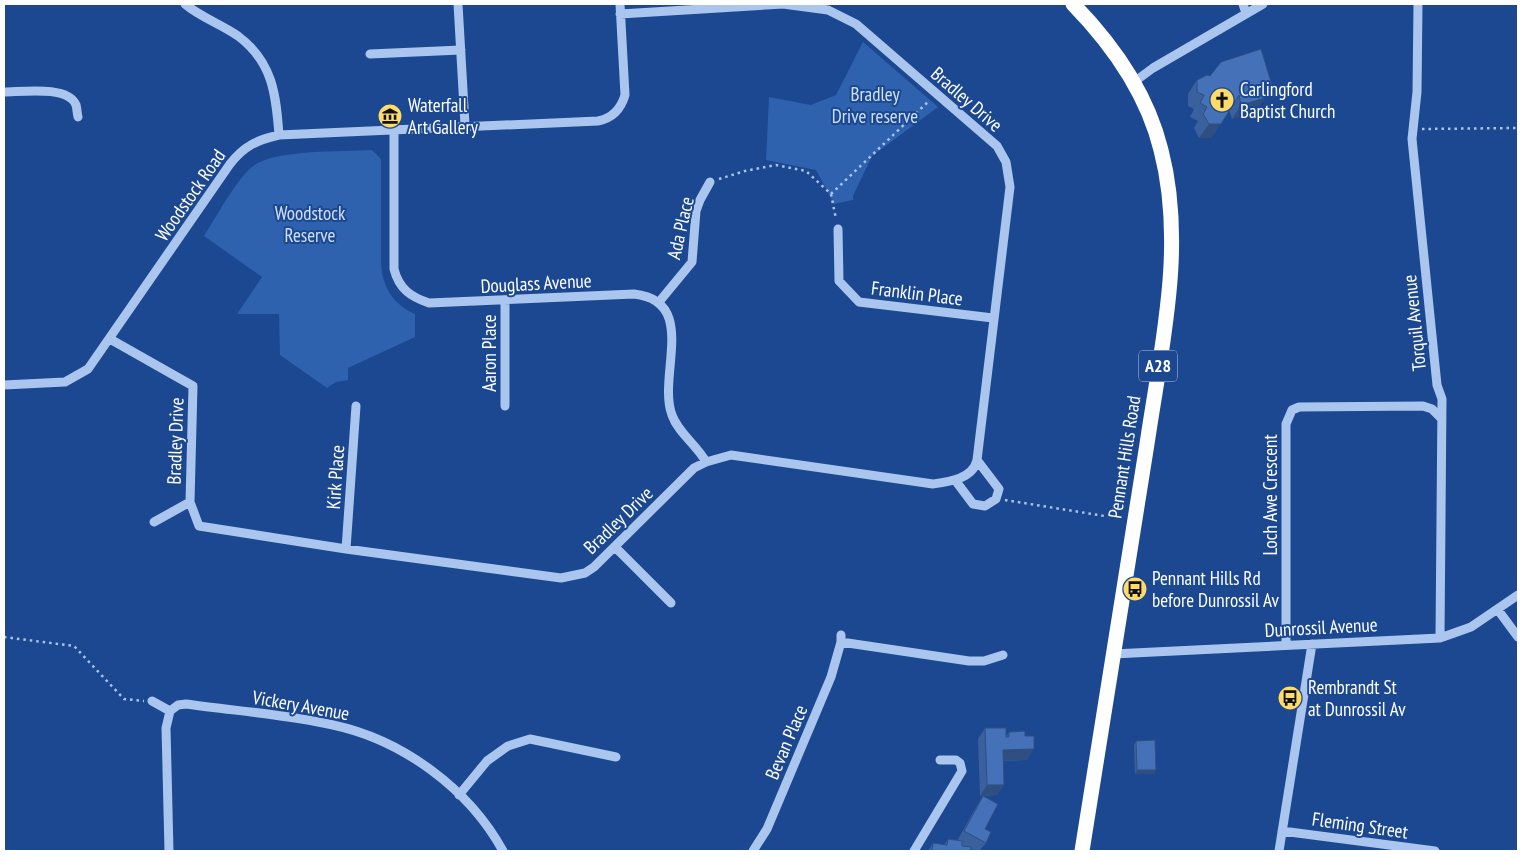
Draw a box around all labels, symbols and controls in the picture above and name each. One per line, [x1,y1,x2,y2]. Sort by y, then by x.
street label: Bradley Drive [926,61,1008,137]
place label: Carlingford Baptist Church [1240,77,1335,123]
park label: Bradley Drive reserve [832,82,918,128]
church icon: Carlingford Baptist Church [1209,87,1235,113]
place label: Waterfall Art Gallery [408,93,479,139]
museum icon: Waterfall Art Gallery [377,103,403,129]
street label: Woodstock Road [150,144,230,246]
street label: Ada Place [661,194,699,262]
park label: Woodstock Reserve [275,201,346,247]
street label: Douglass Avenue [480,268,592,298]
street label: Torquil Avenue [1397,274,1431,372]
street label: Franklin Place [870,275,964,311]
street label: Aaron Place [477,314,501,392]
road number: A28 [1139,351,1177,382]
street label: Pennant Hills Road [1102,394,1146,520]
street label: Bradley Drive [161,397,189,485]
street label: Loch Awe Crescent [1258,434,1282,556]
street label: Kirk Place [321,444,349,510]
street label: Bradley Drive [578,481,658,559]
place label: Pennant Hills Rd before Dunrossil Av [1152,566,1279,612]
bus stop icon: Pennant Hills Rd before Dunrossil Av [1122,576,1148,602]
street label: Dunrossil Avenue [1264,612,1378,642]
place label: Rembrandt St at Dunrossil Av [1308,675,1406,721]
street label: Vickery Avenue [250,684,352,725]
bus stop icon: Rembrandt St at Dunrossil Av [1277,685,1303,711]
street label: Bevan Place [760,701,812,783]
street label: Fleming Street [1311,806,1410,844]

